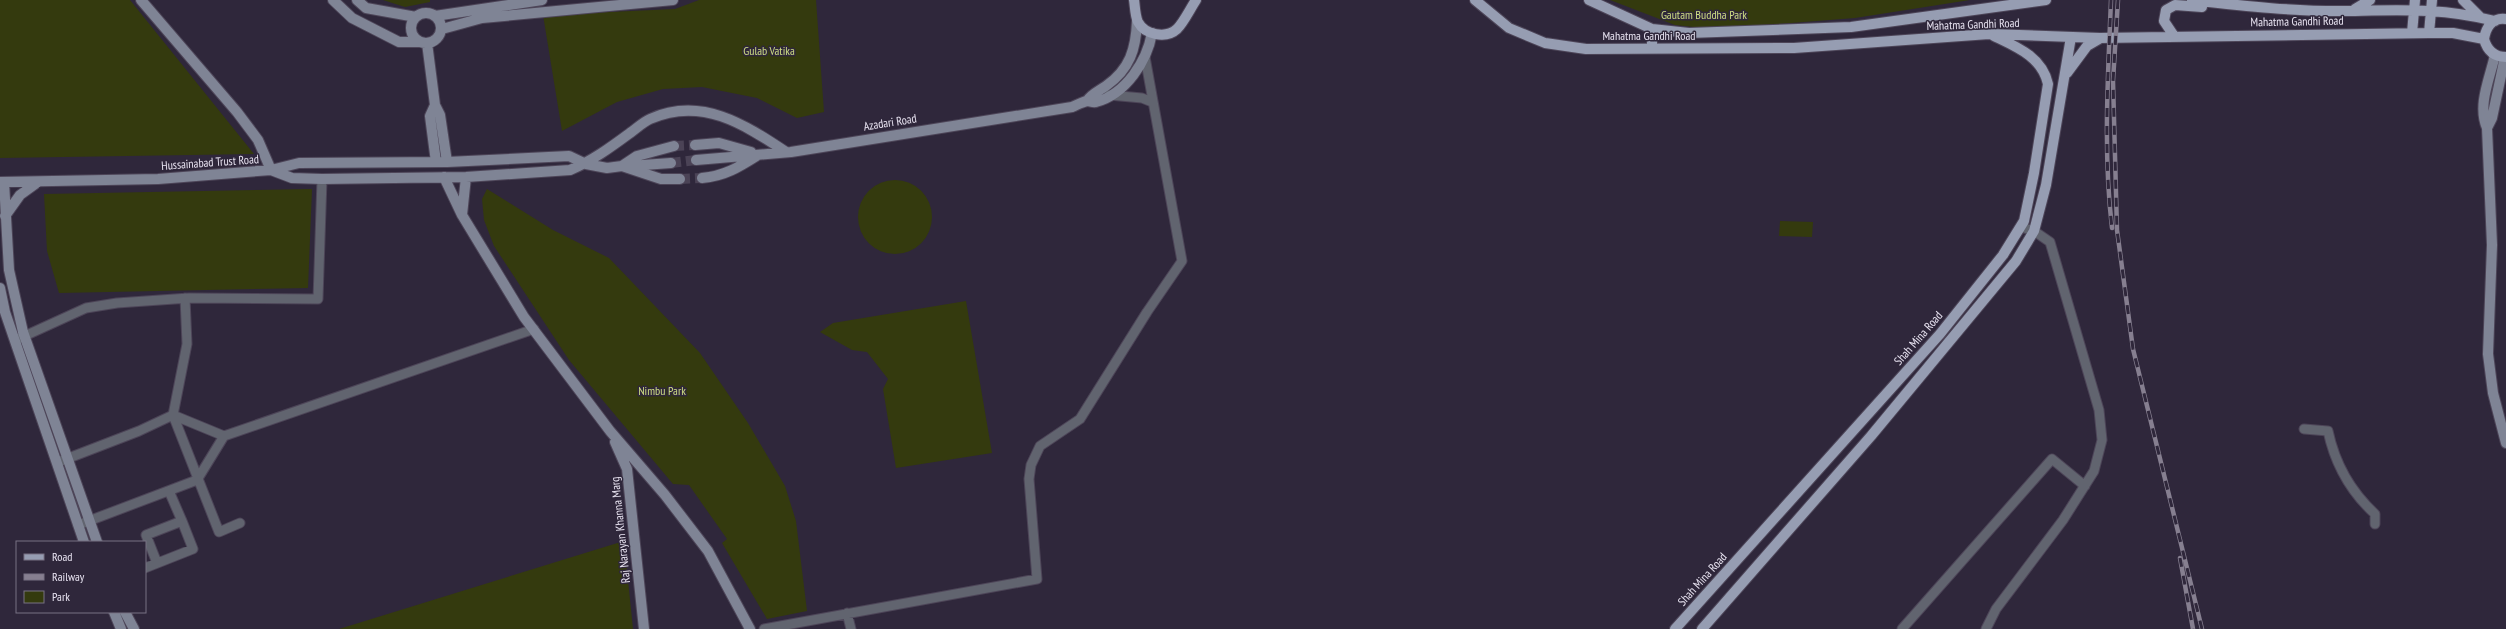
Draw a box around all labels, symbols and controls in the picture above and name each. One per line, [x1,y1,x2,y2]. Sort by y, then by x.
park label: Gautam Buddha Park [1661,7,1747,22]
street label: Mahatma Gandhi Road [2250,13,2344,29]
street label: Mahatma Gandhi Road [1926,15,2020,33]
street label: Mahatma Gandhi Road [1602,28,1696,43]
park label: Gulab Vatika [743,43,795,58]
street label: Azadari Road [862,110,918,134]
street label: Hussainabad Trust Road [161,151,259,173]
street label: Shah Mina Road [1891,308,1945,368]
park label: Nimbu Park [638,383,686,398]
street label: Raj Narayan Khanna Marg [607,476,633,584]
legend [16,541,146,613]
text: Road [52,549,72,564]
street label: Shah Mina Road [1674,549,1730,609]
text: Railway [52,569,85,584]
text: Park [52,589,70,604]

